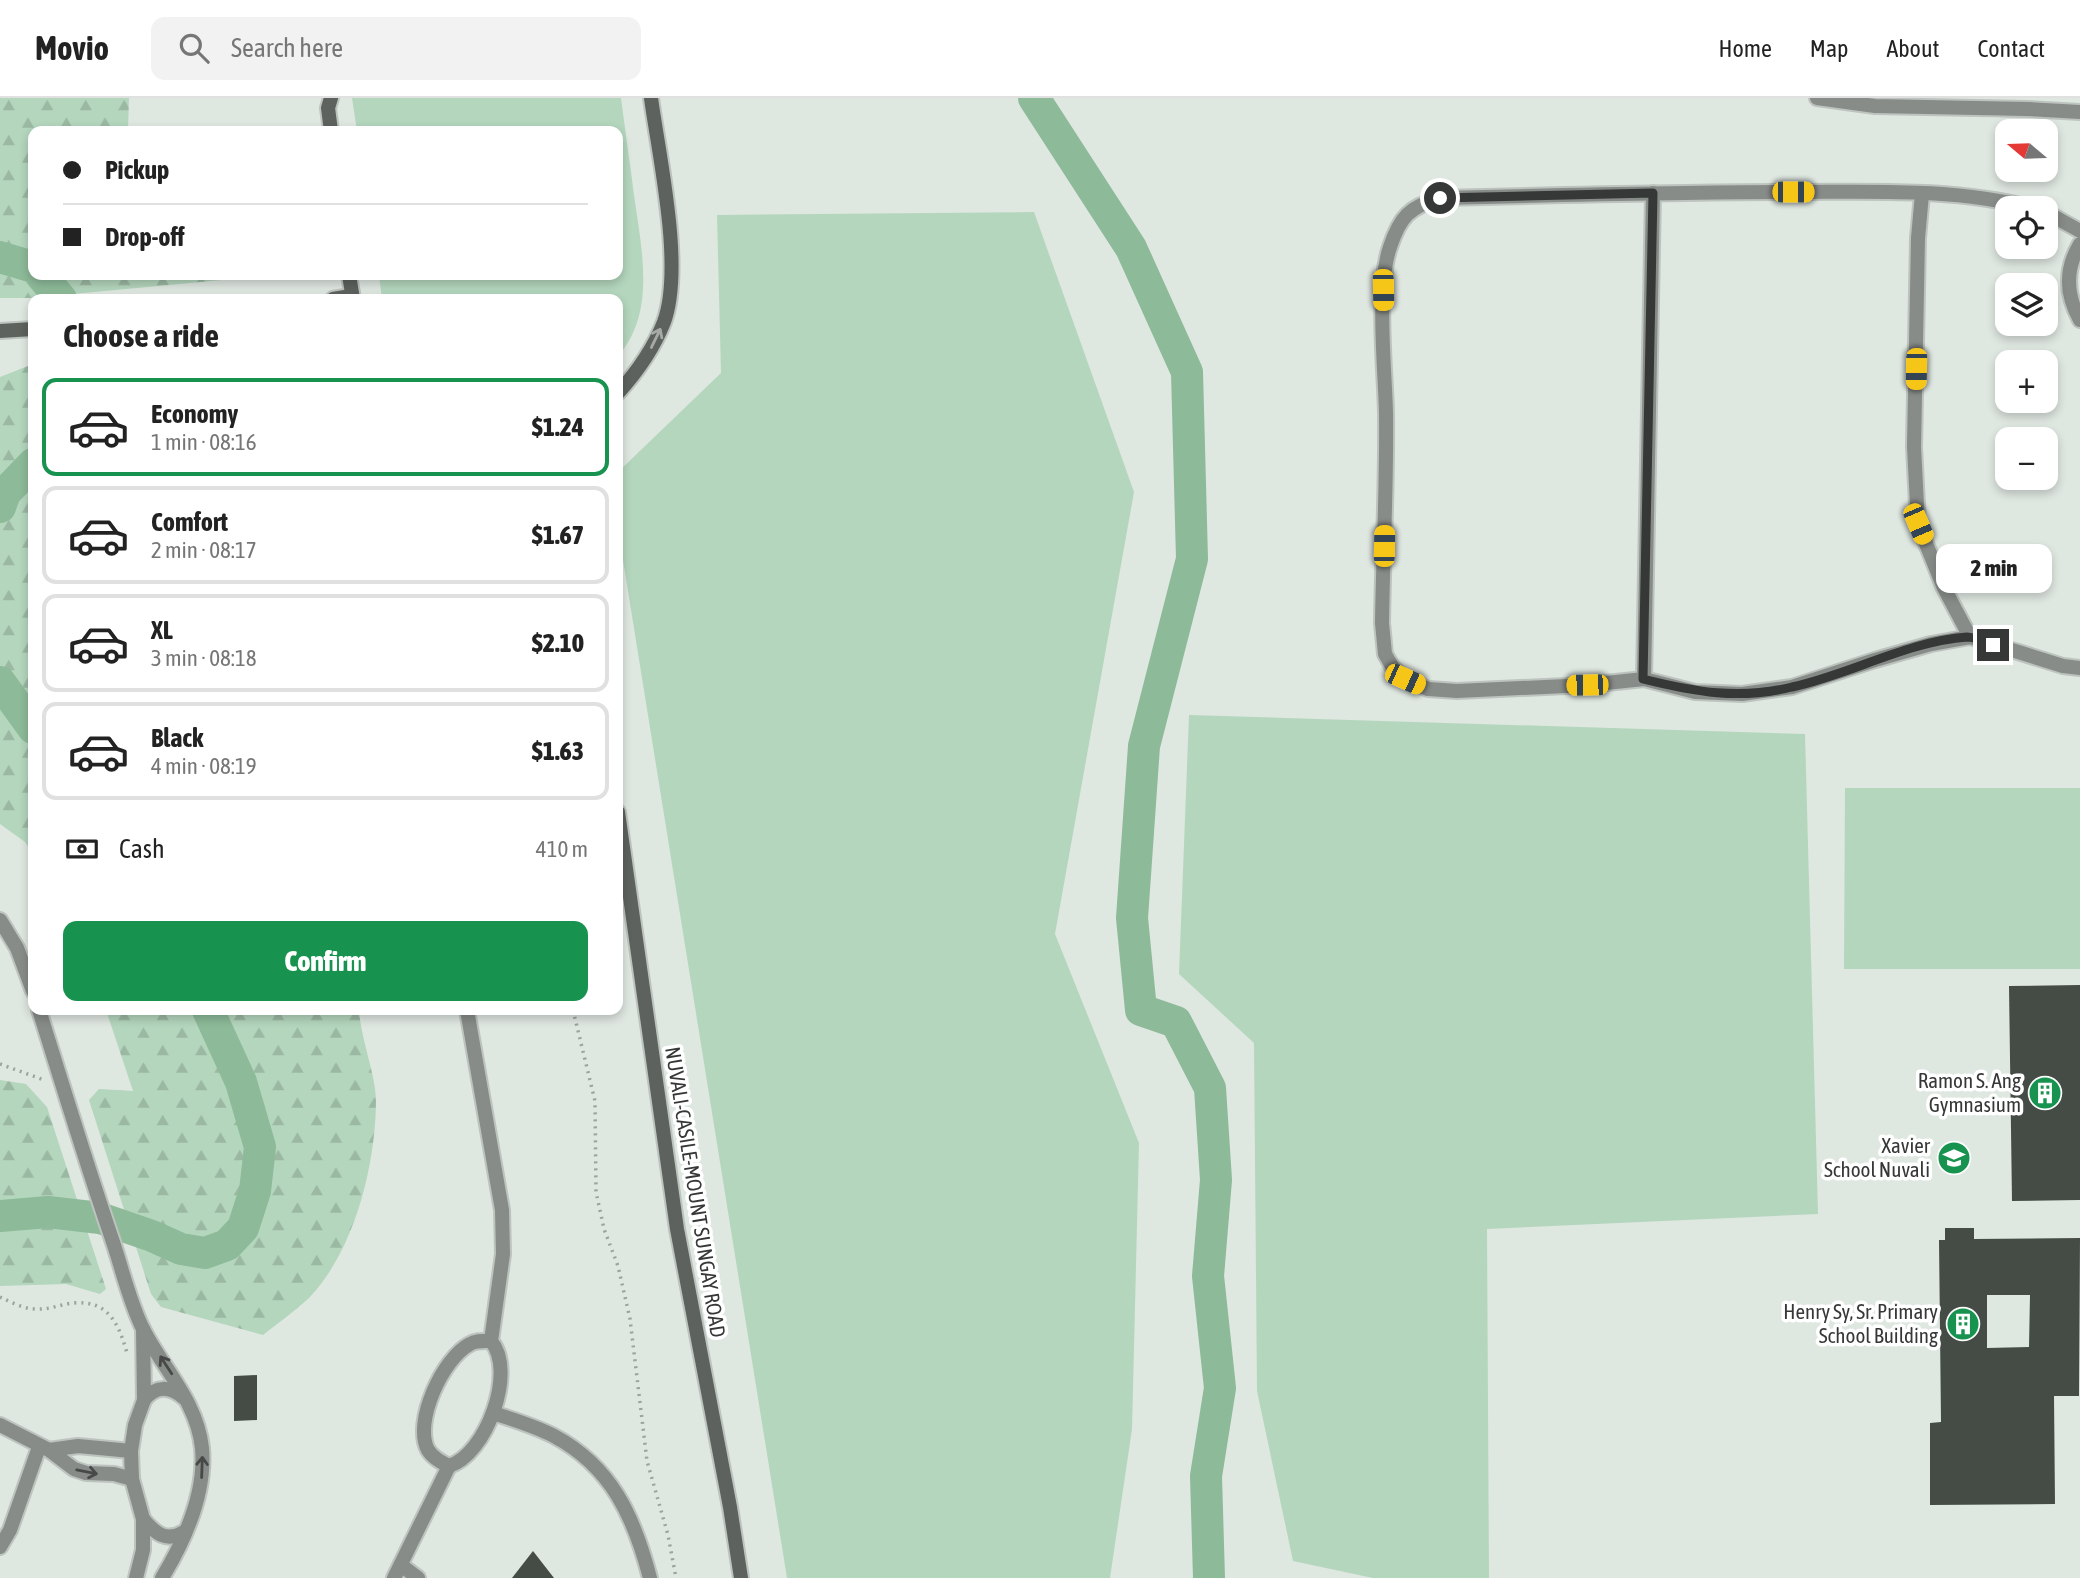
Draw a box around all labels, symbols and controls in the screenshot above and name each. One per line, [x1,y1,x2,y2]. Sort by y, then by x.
search box [151,17,641,80]
text: Movio [35,29,109,67]
icon: search [175,29,213,67]
text: Search here [231,33,343,63]
text: Home [1718,35,1772,62]
text: Map [1810,35,1848,62]
text: About [1886,35,1939,62]
text: Contact [1977,35,2045,62]
north arrow [1995,119,2058,182]
map controls [1995,119,2058,490]
text: Pickup [105,155,169,185]
route start [1424,182,1456,214]
car [1773,182,1815,203]
button: locate [1995,196,2058,259]
text: Drop-off [105,222,185,252]
car [1373,269,1394,311]
button: layers [1995,273,2058,336]
text: Choose a ride [63,317,219,354]
one-way arrow [649,328,663,349]
car [1906,348,1927,390]
button: + [1995,350,2058,413]
icon: car [67,396,130,459]
text: Economy [151,399,238,429]
text: $1.24 [532,412,584,442]
button: − [1995,427,2058,490]
text: 1 min · 08:16 [151,429,257,455]
car [1901,501,1936,547]
icon: car [67,504,130,567]
text: Comfort [151,507,228,537]
text: $1.67 [532,520,584,550]
car [1374,525,1395,567]
text: 2 min · 08:17 [151,537,257,563]
callout: 2 min [1935,544,2051,592]
text: 2 min [1971,555,2017,581]
icon: car [67,612,130,675]
text: XL [151,615,173,645]
text: $2.10 [532,628,584,658]
route end [1977,629,2009,661]
text: 3 min · 08:18 [151,645,257,671]
car [1382,661,1429,697]
car [1566,674,1609,696]
icon: car [67,720,130,783]
text: Black [151,723,203,753]
text: $1.63 [532,736,584,766]
text: 4 min · 08:19 [151,753,257,779]
icon: cash [63,830,101,868]
text: Cash [119,834,165,864]
text: 410 m [536,836,588,862]
button: Confirm [63,921,588,1001]
street label: NUVALI-CASILE-MOUNT SUNGAY ROAD [661,1045,731,1339]
place label: Ramon S. Ang Gymnasium [1918,1068,2021,1116]
building icon: Ramon S. Ang Gymnasium [2026,1074,2064,1112]
place label: Xavier School Nuvali [1824,1133,1931,1181]
school or university icon: Xavier School Nuvali [1935,1139,1973,1177]
place label: Henry Sy, Sr. Primary School Building [1783,1299,1938,1347]
building icon: Henry Sy, Sr. Primary School Building [1944,1305,1982,1343]
one-way arrow [159,1356,173,1375]
one-way arrow [195,1456,208,1479]
one-way arrow [75,1465,98,1479]

